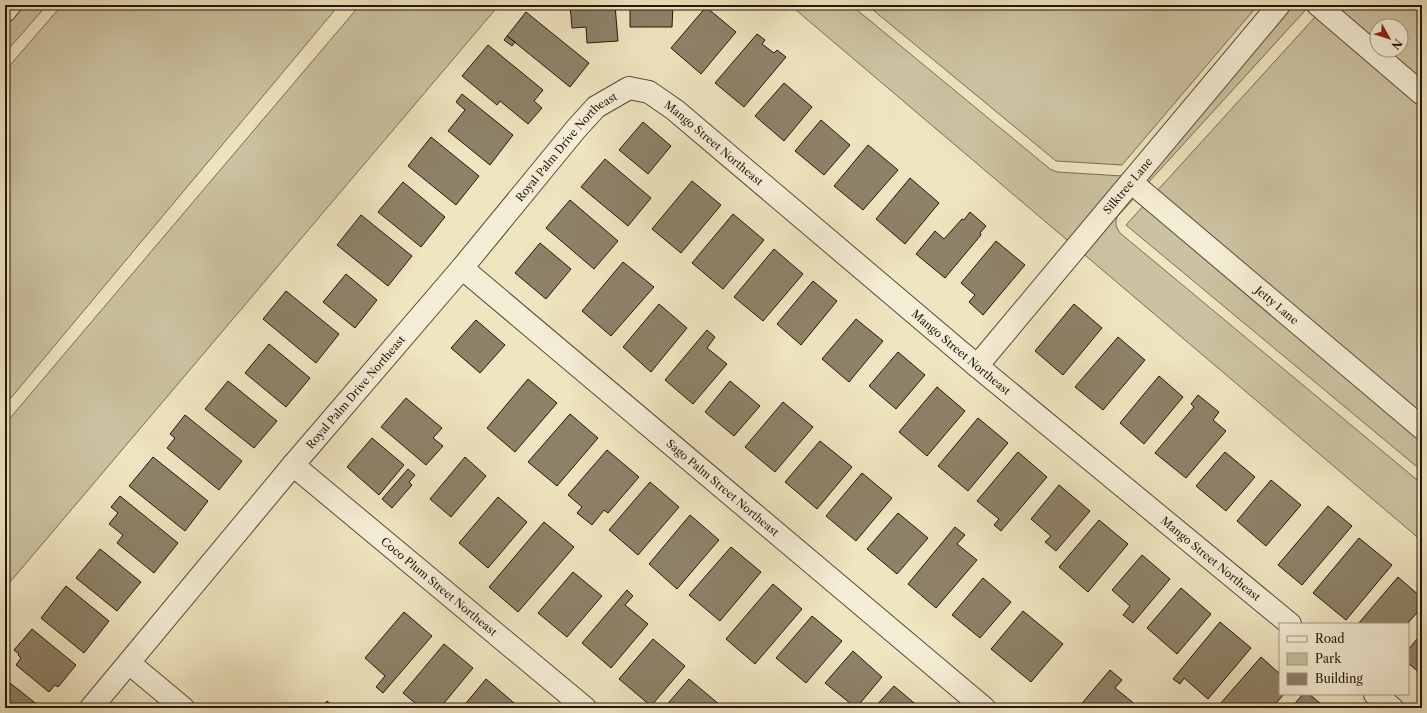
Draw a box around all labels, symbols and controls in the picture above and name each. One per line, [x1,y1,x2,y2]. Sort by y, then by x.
north arrow [1369,18,1409,58]
text: N [1388,36,1405,53]
street label: Royal Palm Drive Northeast [512,89,620,204]
street label: Mango Street Northeast [661,98,766,189]
street label: Silktree Lane [1100,155,1155,217]
street label: Jetty Lane [1251,282,1301,328]
street label: Mango Street Northeast [909,307,1013,398]
street label: Royal Palm Drive Northeast [303,333,408,452]
street label: Sago Palm Street Northeast [664,436,782,539]
street label: Mango Street Northeast [1158,514,1264,604]
street label: Coco Plum Street Northeast [378,534,500,639]
legend [1279,623,1409,695]
text: Road [1315,631,1345,646]
text: Park [1315,651,1342,666]
text: Building [1315,671,1363,686]

